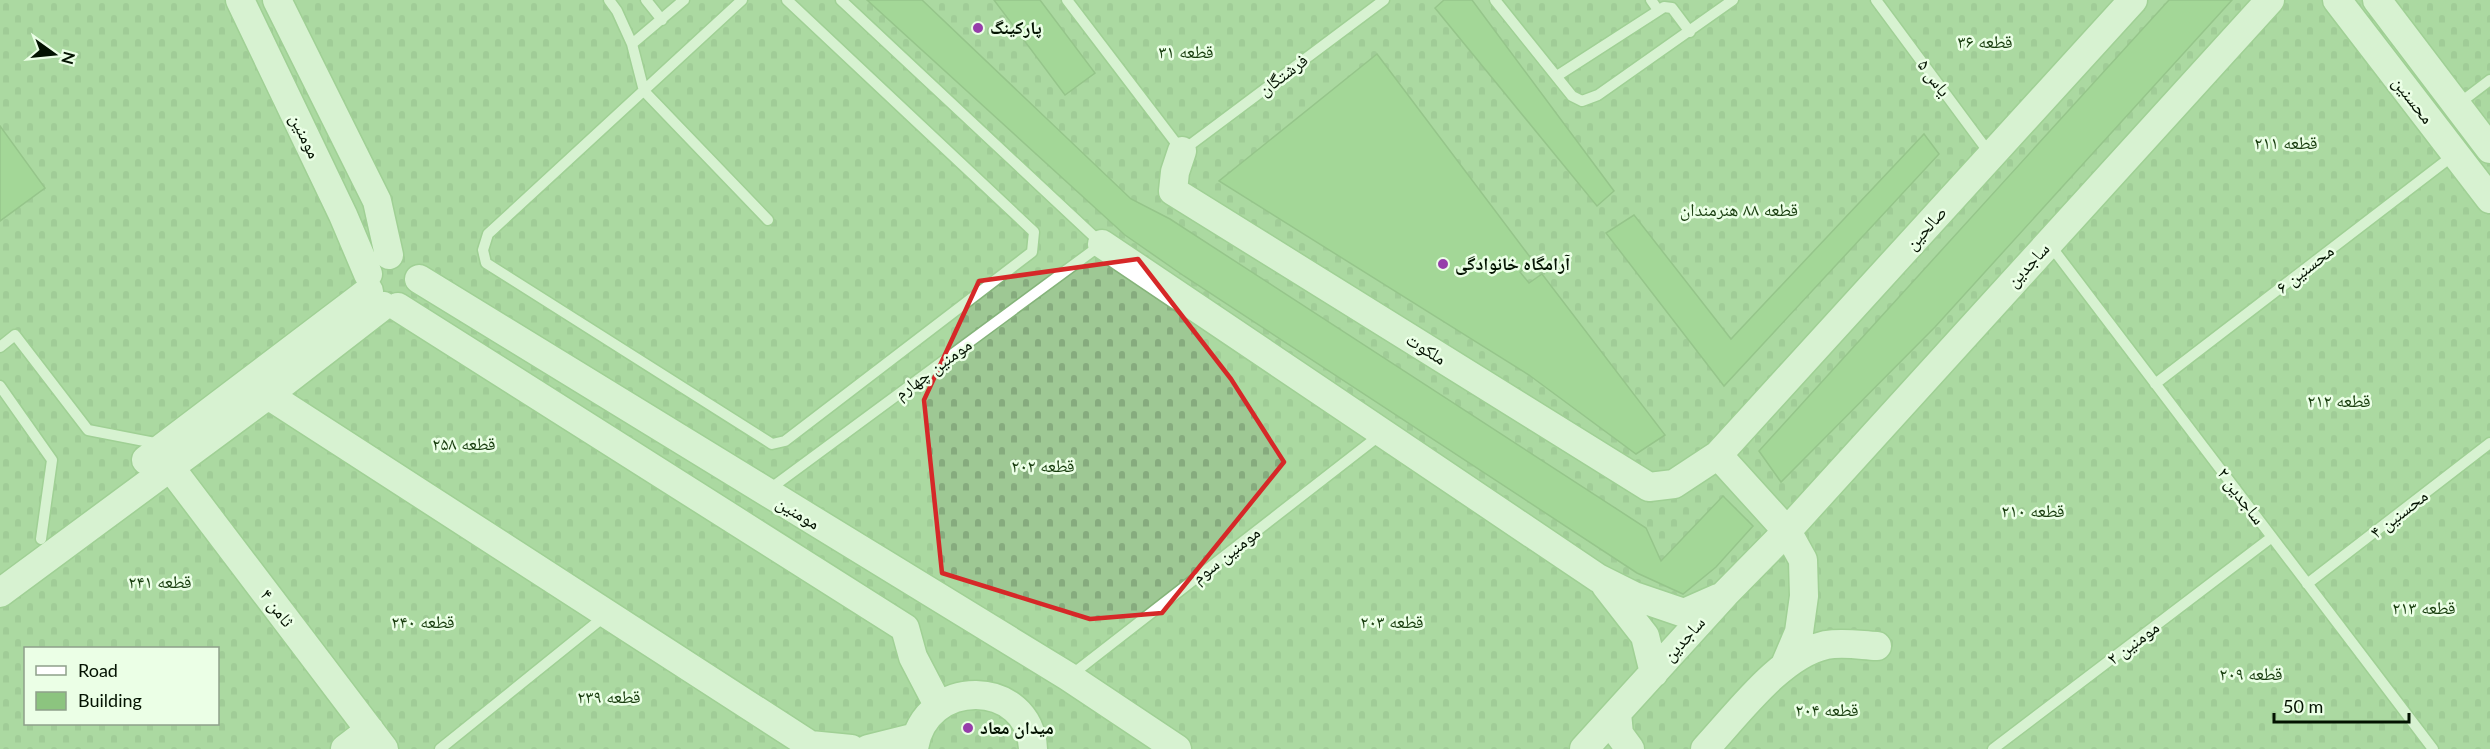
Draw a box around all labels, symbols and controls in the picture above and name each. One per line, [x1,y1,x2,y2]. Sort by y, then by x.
place label: پارکینگ [990,16,1042,39]
marker: پارکینگ [971,21,985,35]
north arrow [24,24,84,84]
park label: قطعه ۳۶ [1957,30,2013,52]
park label: قطعه ۳۱ [1158,40,1214,62]
street label: فرشتگان [1253,48,1312,101]
text: N [58,50,80,66]
street label: یاس ۵ [1913,54,1956,101]
street label: محسنین [2388,71,2439,128]
street label: مومنین [285,110,326,162]
park label: قطعه ۲۱۱ [2254,131,2318,153]
park label: قطعه ۸۸ هنرمندان [1680,198,1798,221]
street label: صالحین [1900,201,1951,255]
street label: ساجدین [2001,237,2054,292]
street label: محسنین ۶ [2271,239,2338,298]
place label: آرامگاه خانوادگی [1455,252,1570,275]
marker: آرامگاه خانوادگی [1436,257,1450,271]
street label: ملکوت [1402,327,1451,369]
street label: مومنین چهارم [889,333,977,405]
park label: قطعه ۲۱۲ [2307,389,2371,411]
park label: قطعه ۲۵۸ [432,432,496,454]
park label: قطعه ۲۰۲ [1011,454,1075,476]
street label: ساجدین ۲ [2212,463,2270,529]
street label: محسنین ۴ [2365,484,2432,543]
street label: مومنین [772,491,824,535]
park label: قطعه ۲۱۰ [2001,499,2065,521]
street label: مومنین سوم [1187,521,1265,589]
park label: قطعه ۲۴۱ [128,570,192,592]
street label: ثامن ۴ [256,584,299,631]
park label: قطعه ۲۱۳ [2392,596,2456,618]
park label: قطعه ۲۴۰ [391,610,455,632]
park label: قطعه ۲۰۳ [1360,610,1424,632]
street label: ساجدین [1657,611,1710,666]
street label: مومنین ۲ [2102,615,2164,670]
legend [24,647,219,725]
text: Road [78,659,118,681]
park label: قطعه ۲۰۹ [2219,662,2283,684]
park label: قطعه ۲۳۹ [577,685,641,707]
scale bar [2274,686,2409,724]
text: Building [78,689,142,711]
text: 50 m [2283,695,2323,717]
park label: قطعه ۲۰۴ [1795,698,1859,720]
place label: میدان معاد [980,716,1054,739]
marker: میدان معاد [961,721,975,735]

